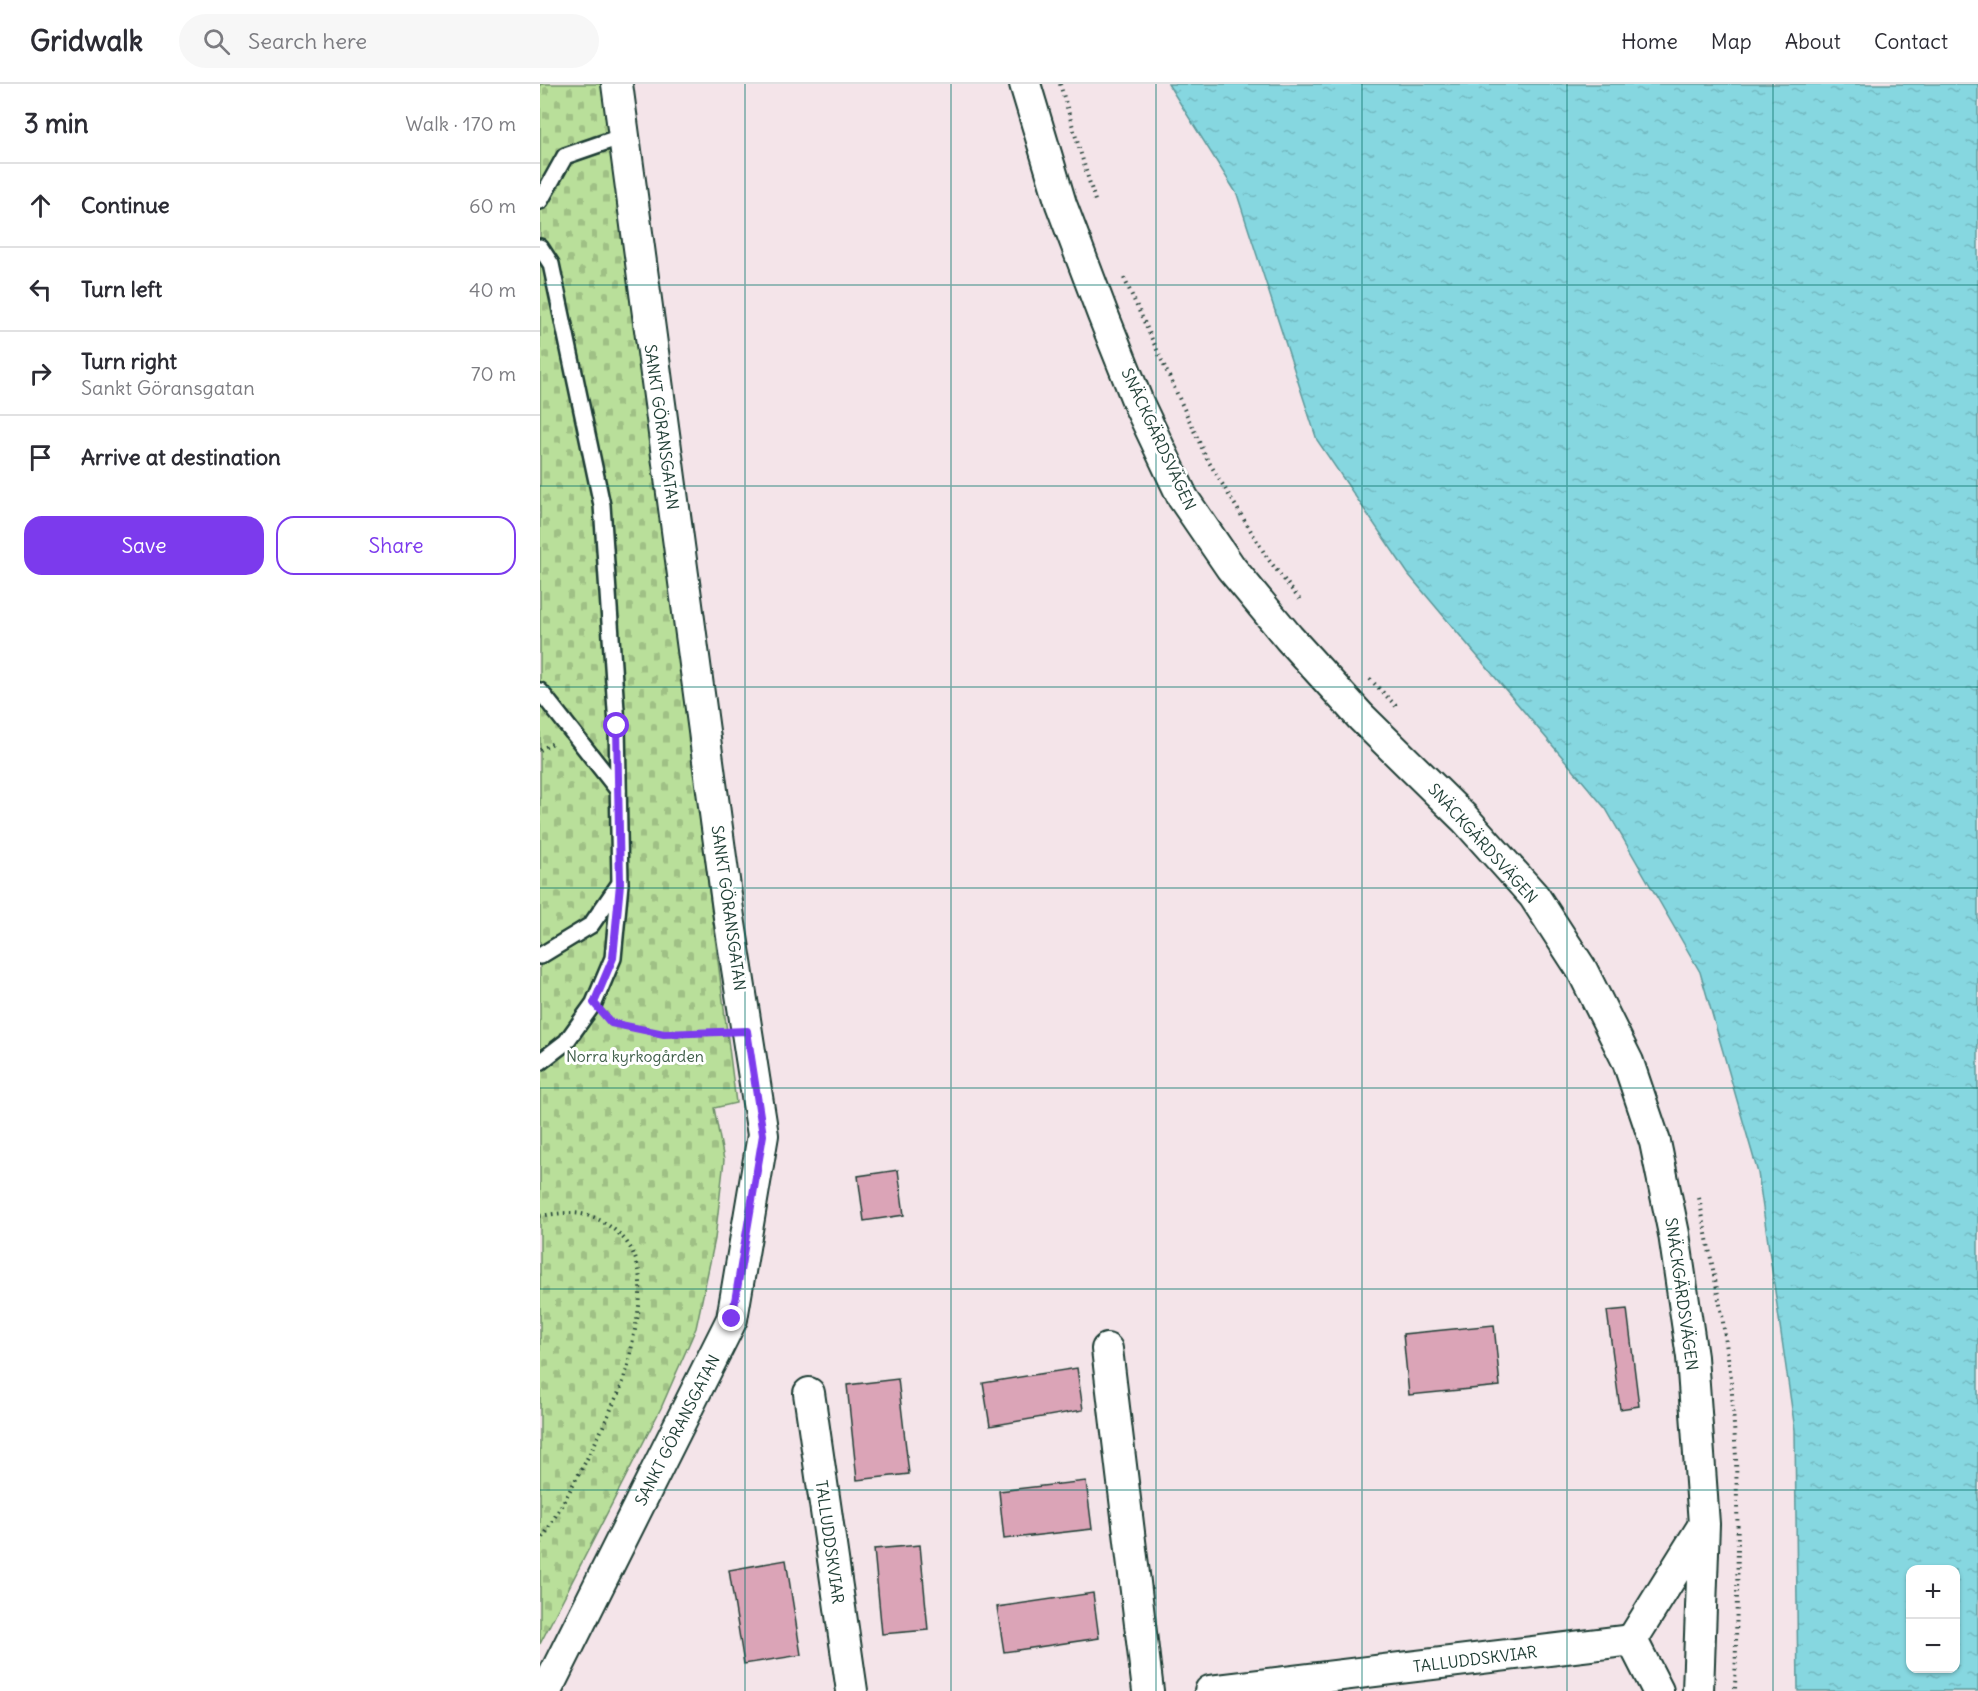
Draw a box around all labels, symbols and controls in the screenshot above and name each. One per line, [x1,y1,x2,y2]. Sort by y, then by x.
search box [179,14,599,68]
text: Gridwalk [30,23,143,59]
icon: search [200,25,233,58]
text: Search here [248,27,367,55]
text: Home [1621,28,1678,55]
text: Map [1711,28,1752,55]
text: About [1785,28,1841,55]
text: Contact [1874,28,1948,55]
text: 3 min [24,107,89,140]
text: Walk · 170 m [405,111,516,136]
icon: ahead [24,189,57,222]
text: Continue [81,191,170,219]
text: 60 m [469,193,516,218]
icon: left [24,273,57,306]
text: Turn left [81,275,162,303]
text: 40 m [469,277,516,302]
street label: SANKT GÖRANSGATAN [640,343,684,511]
text: Turn right [81,347,177,375]
icon: right [24,357,57,390]
text: 70 m [471,361,516,386]
street label: SNÄCKGÄRDSVÄGEN [1117,365,1201,513]
text: Sankt Göransgatan [81,375,255,400]
icon: arrive [24,441,57,474]
text: Arrive at destination [81,443,281,471]
button: Save [24,516,264,575]
button: Share [276,516,516,575]
route start [603,712,629,738]
street label: SNÄCKGÄRDSVÄGEN [1424,779,1542,907]
street label: SANKT GÖRANSGATAN [707,824,751,992]
park label: Norra kyrkogården [566,1046,704,1066]
street label: SNÄCKGÄRDSVÄGEN [1661,1216,1703,1372]
route end [718,1305,744,1331]
street label: SANKT GÖRANSGATAN [630,1351,724,1509]
street label: TALLUDDSKVIAR [811,1479,849,1605]
map controls [1906,1565,1960,1673]
button: + [1906,1565,1960,1619]
button: − [1906,1619,1960,1673]
street label: TALLUDDSKVIAR [1412,1641,1538,1677]

